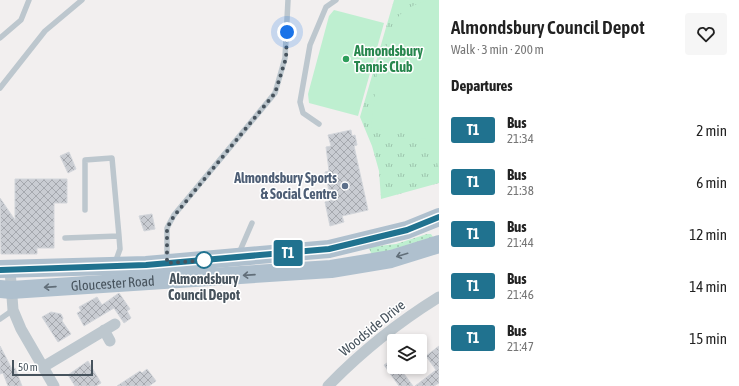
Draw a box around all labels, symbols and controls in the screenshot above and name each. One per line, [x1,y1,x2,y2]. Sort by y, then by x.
button: heart [685,13,727,55]
text: Almondsbury Council Depot [451,16,645,38]
your location [277,22,297,42]
text: Walk · 3 min · 200 m [451,42,544,57]
place label: Almondsbury Tennis Club [353,43,423,75]
marker: Almondsbury Tennis Club [341,54,351,64]
text: Departures [451,77,513,94]
text: Bus [507,114,527,131]
text: T1 [467,122,479,138]
text: 2 min [696,122,727,139]
text: 21:34 [507,131,534,146]
text: Bus [507,166,527,183]
place label: Almondsbury Sports & Social Centre [233,170,337,202]
text: T1 [467,174,479,190]
text: 6 min [696,174,727,191]
marker: Almondsbury Sports & Social Centre [340,181,350,191]
text: 21:38 [507,183,534,198]
text: Bus [507,218,527,235]
text: T1 [467,226,479,242]
text: 12 min [689,226,727,243]
text: 21:44 [507,235,534,250]
line badge: T1 [270,240,306,266]
text: T1 [282,245,294,261]
marker: Almondsbury Council Depot [195,251,213,269]
one-way arrow [395,252,408,259]
text: Bus [507,270,527,287]
place label: Almondsbury Council Depot [168,271,240,303]
one-way arrow [243,271,256,278]
street label: Gloucester Road [70,273,155,294]
text: T1 [467,278,479,294]
text: 14 min [689,278,727,295]
one-way arrow [44,284,57,291]
text: 21:46 [507,287,534,302]
street label: Woodside Drive [336,297,408,359]
text: Bus [507,322,527,339]
text: T1 [467,330,479,346]
text: 15 min [689,330,727,347]
map controls [387,334,427,374]
button: layers [387,334,427,374]
text: 21:47 [507,339,534,354]
scale bar [12,358,93,377]
text: 50 m [18,361,38,373]

